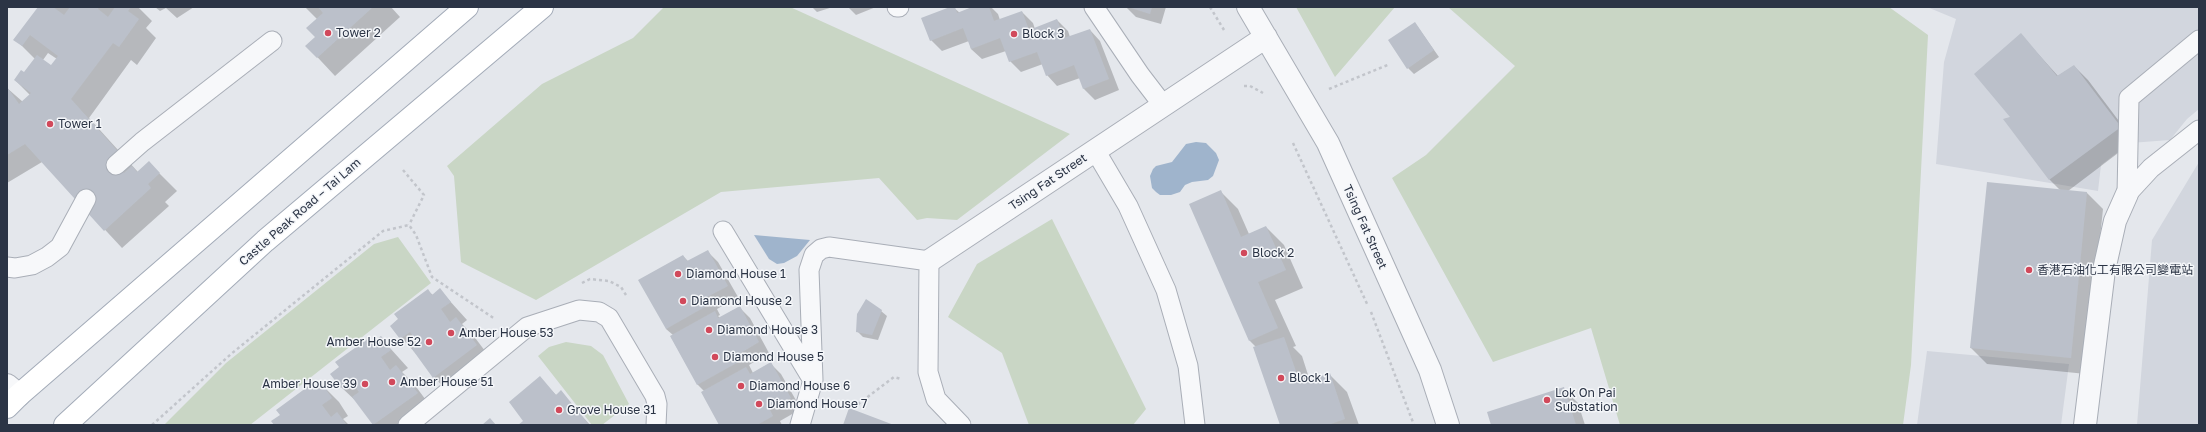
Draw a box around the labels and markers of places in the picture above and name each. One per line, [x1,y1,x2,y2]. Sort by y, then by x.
place label: Tower 2 [336,26,381,40]
place label: Block 3 [1022,27,1064,41]
marker: Tower 2 [323,28,333,38]
marker: Block 3 [1009,29,1019,39]
place label: Tower 1 [58,117,101,131]
marker: Tower 1 [45,119,55,129]
place label: Block 2 [1252,246,1294,260]
marker: Block 2 [1239,248,1249,258]
place label: 香港石油化工有限公司變電站 [2037,263,2193,277]
marker: 香港石油化工有限公司變電站 [2024,265,2034,275]
place label: Diamond House 1 [686,267,786,281]
marker: Diamond House 1 [673,269,683,279]
place label: Diamond House 2 [691,294,792,308]
marker: Diamond House 2 [678,296,688,306]
place label: Diamond House 3 [717,323,818,337]
marker: Diamond House 3 [704,325,714,335]
place label: Amber House 53 [459,326,554,340]
marker: Amber House 53 [446,328,456,338]
place label: Amber House 52 [327,335,421,349]
marker: Amber House 52 [424,337,434,347]
place label: Diamond House 5 [723,350,824,364]
marker: Diamond House 5 [710,352,720,362]
place label: Block 1 [1289,371,1330,385]
marker: Block 1 [1276,373,1286,383]
place label: Amber House 51 [400,375,493,389]
place label: Amber House 39 [262,377,357,391]
marker: Amber House 51 [387,377,397,387]
marker: Amber House 39 [360,379,370,389]
place label: Diamond House 6 [749,379,850,393]
marker: Diamond House 6 [736,381,746,391]
place label: Lok On Pai Substation [1555,386,1618,414]
marker: Lok On Pai Substation [1542,395,1552,405]
place label: Diamond House 7 [767,397,867,411]
marker: Diamond House 7 [754,399,764,409]
place label: Grove House 31 [567,403,656,417]
marker: Grove House 31 [554,405,564,415]

